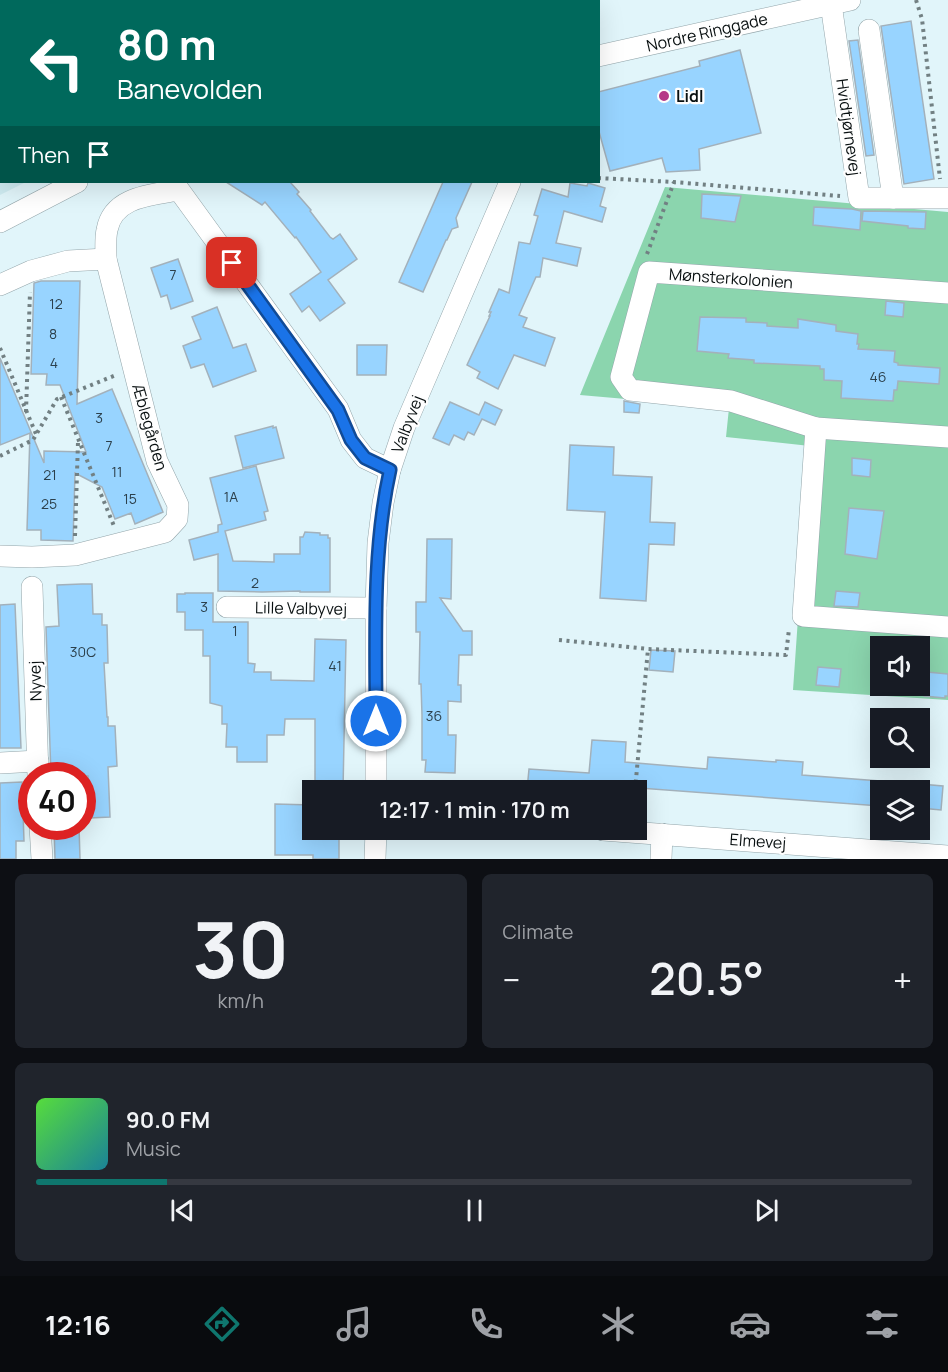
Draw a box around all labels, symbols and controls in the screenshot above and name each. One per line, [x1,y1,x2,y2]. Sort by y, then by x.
street label: Nordre Ringgade [644,7,770,57]
text: 80 m [117,15,217,73]
icon: left [18,24,96,102]
text: Banevolden [117,70,263,107]
street label: Hvidtjørnevej [831,77,867,177]
place label: Lidl [676,85,703,107]
marker: Lidl [657,89,671,103]
icon: arrive [82,138,115,171]
text: Then [18,140,70,170]
pin [206,237,257,288]
icon: arrive [215,246,248,279]
street label: Mønsterkolonien [668,263,794,293]
house number: 7 [169,265,177,284]
house number: 12 [49,294,63,313]
house number: 8 [49,324,57,343]
house number: 4 [50,353,58,372]
house number: 46 [870,367,886,386]
street label: Æblegården [127,381,173,473]
street label: Valbyvej [386,392,428,456]
house number: 3 [95,408,103,427]
house number: 7 [105,436,113,455]
house number: 11 [112,462,122,481]
house number: 21 [43,465,57,484]
house number: 1A [224,487,238,506]
house number: 15 [123,489,137,508]
house number: 25 [41,494,57,513]
house number: 2 [251,573,259,592]
street label: Lille Valbyvej [255,596,347,620]
house number: 3 [200,597,208,616]
house number: 1 [232,621,238,640]
map controls [870,636,930,840]
button: sound [870,636,930,696]
house number: 30C [70,642,96,661]
house number: 41 [328,656,342,675]
street label: Nyvej [23,660,47,702]
position arrow [344,689,408,753]
house number: 36 [426,706,442,725]
button: search [870,708,930,768]
speed limit sign: 40 [18,762,96,840]
button: layers [870,780,930,840]
text: 12:17 · 1 min · 170 m [379,795,570,825]
street label: Elmevej [729,828,787,854]
text: 30 [192,895,289,1001]
text: Climate [503,918,574,945]
text: 20.5° [649,947,764,1009]
text: − [503,957,520,1002]
text: + [893,957,912,1002]
text: km/h [217,987,264,1014]
text: 90.0 FM [126,1105,210,1135]
text: Music [126,1135,181,1162]
icon: previous [166,1194,199,1227]
icon: pause [458,1194,491,1227]
icon: next [750,1194,783,1227]
icon: directions [201,1303,243,1345]
icon: music [333,1303,375,1345]
icon: phone [465,1303,507,1345]
icon: climate [597,1303,639,1345]
icon: car [729,1303,771,1345]
icon: filters [861,1303,903,1345]
text: 12:16 [45,1306,111,1343]

